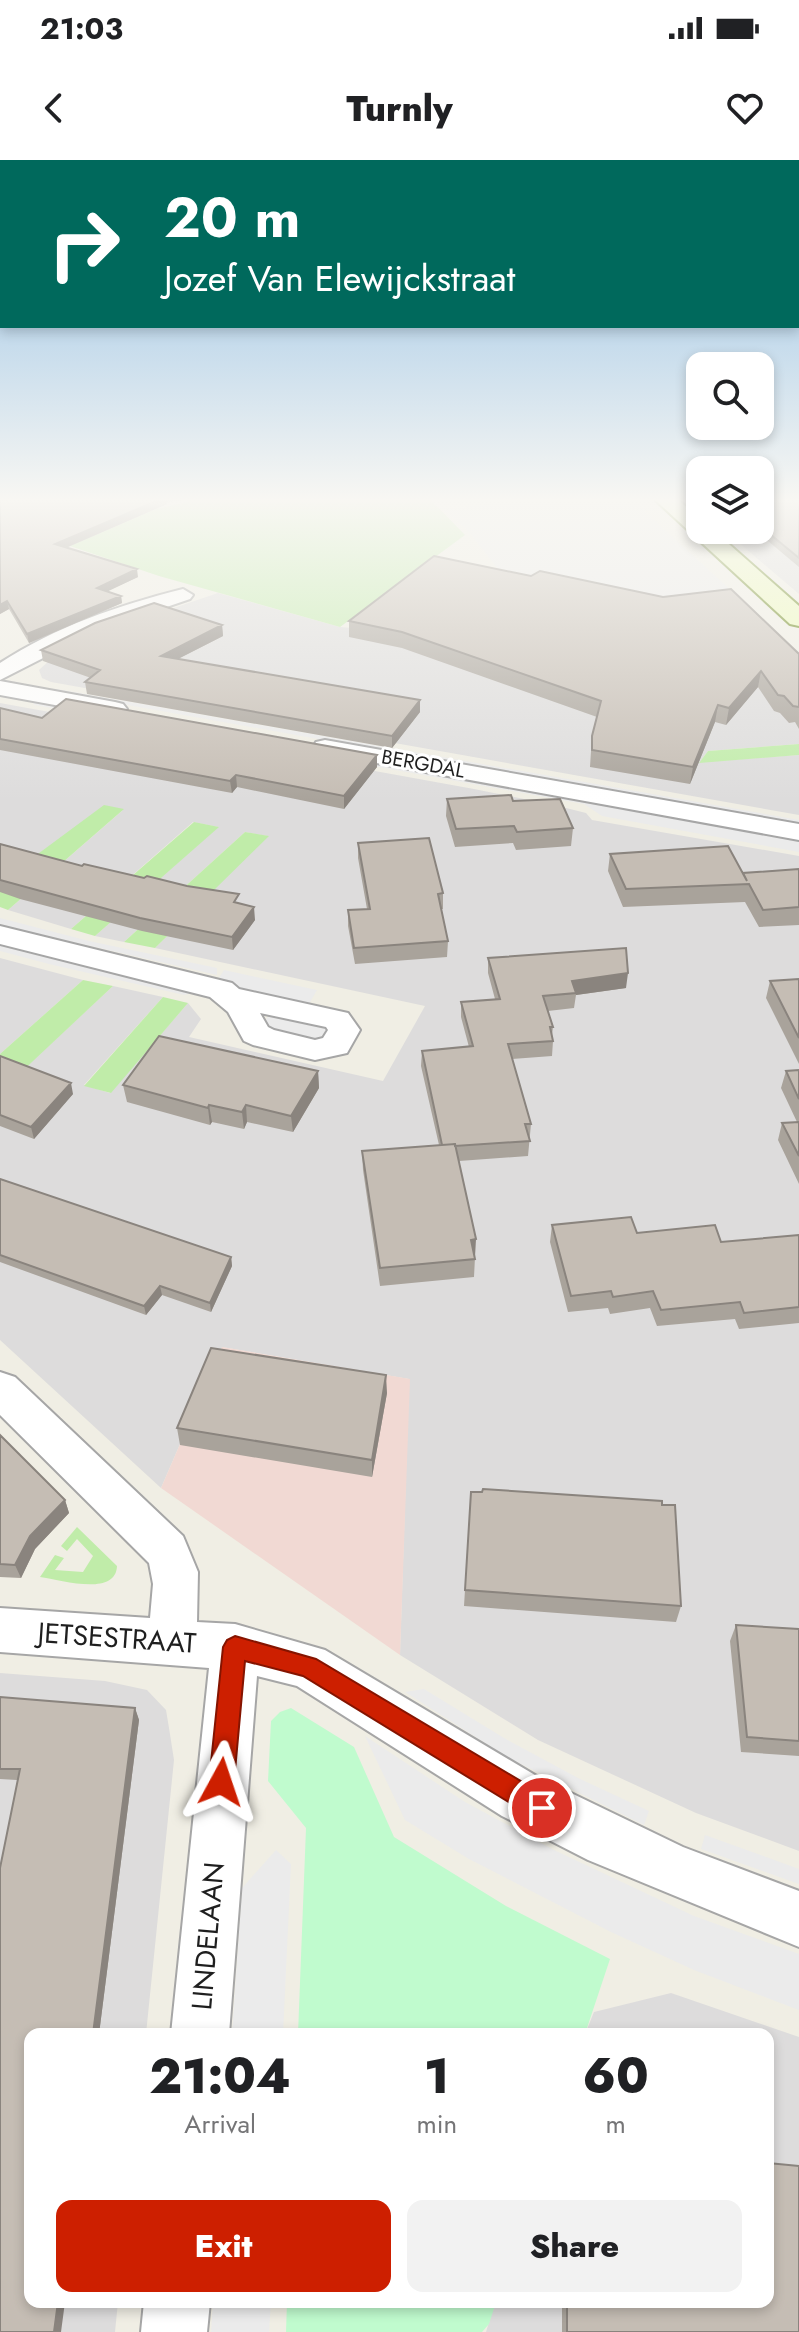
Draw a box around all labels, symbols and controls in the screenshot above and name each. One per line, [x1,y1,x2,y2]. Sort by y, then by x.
text: 21:03 [40,7,123,50]
text: Turnly [346,82,453,134]
icon: back [32,86,76,130]
icon: heart [723,86,767,130]
text: 20 m [164,177,301,258]
icon: right [32,192,136,296]
text: Jozef Van Elewijckstraat [164,252,515,304]
map controls [686,352,774,544]
button: search [686,352,774,440]
button: layers [686,456,774,544]
street label: BERGDAL [379,742,467,786]
street label: JETSESTRAAT [32,1612,198,1664]
position arrow [179,1740,263,1824]
pin [508,1774,576,1842]
icon: arrive [520,1786,564,1830]
street label: LINDELAAN [181,1860,235,2012]
text: 21:04 [149,2042,291,2111]
text: 1 [424,2042,449,2111]
text: 60 [582,2042,649,2111]
text: Arrival [184,2105,256,2143]
text: min [416,2105,457,2143]
text: m [605,2105,626,2143]
button: Exit [56,2200,391,2292]
button: Share [407,2200,742,2292]

